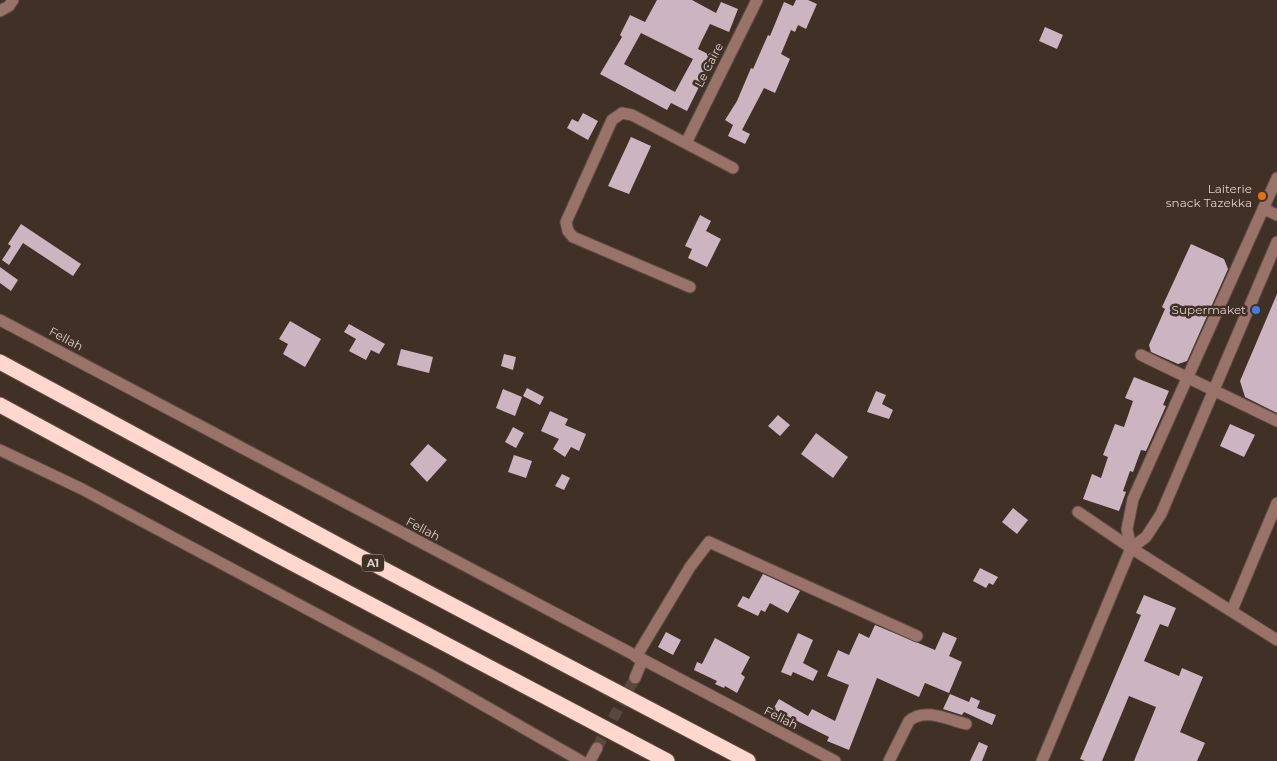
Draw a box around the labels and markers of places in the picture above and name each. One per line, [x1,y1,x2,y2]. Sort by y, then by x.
place label: Laiterie snack Tazekka [1166,181,1252,210]
marker: Laiterie snack Tazekka [1256,190,1268,202]
place label: Supermaket [1172,302,1246,317]
marker: Supermaket [1250,304,1262,316]

